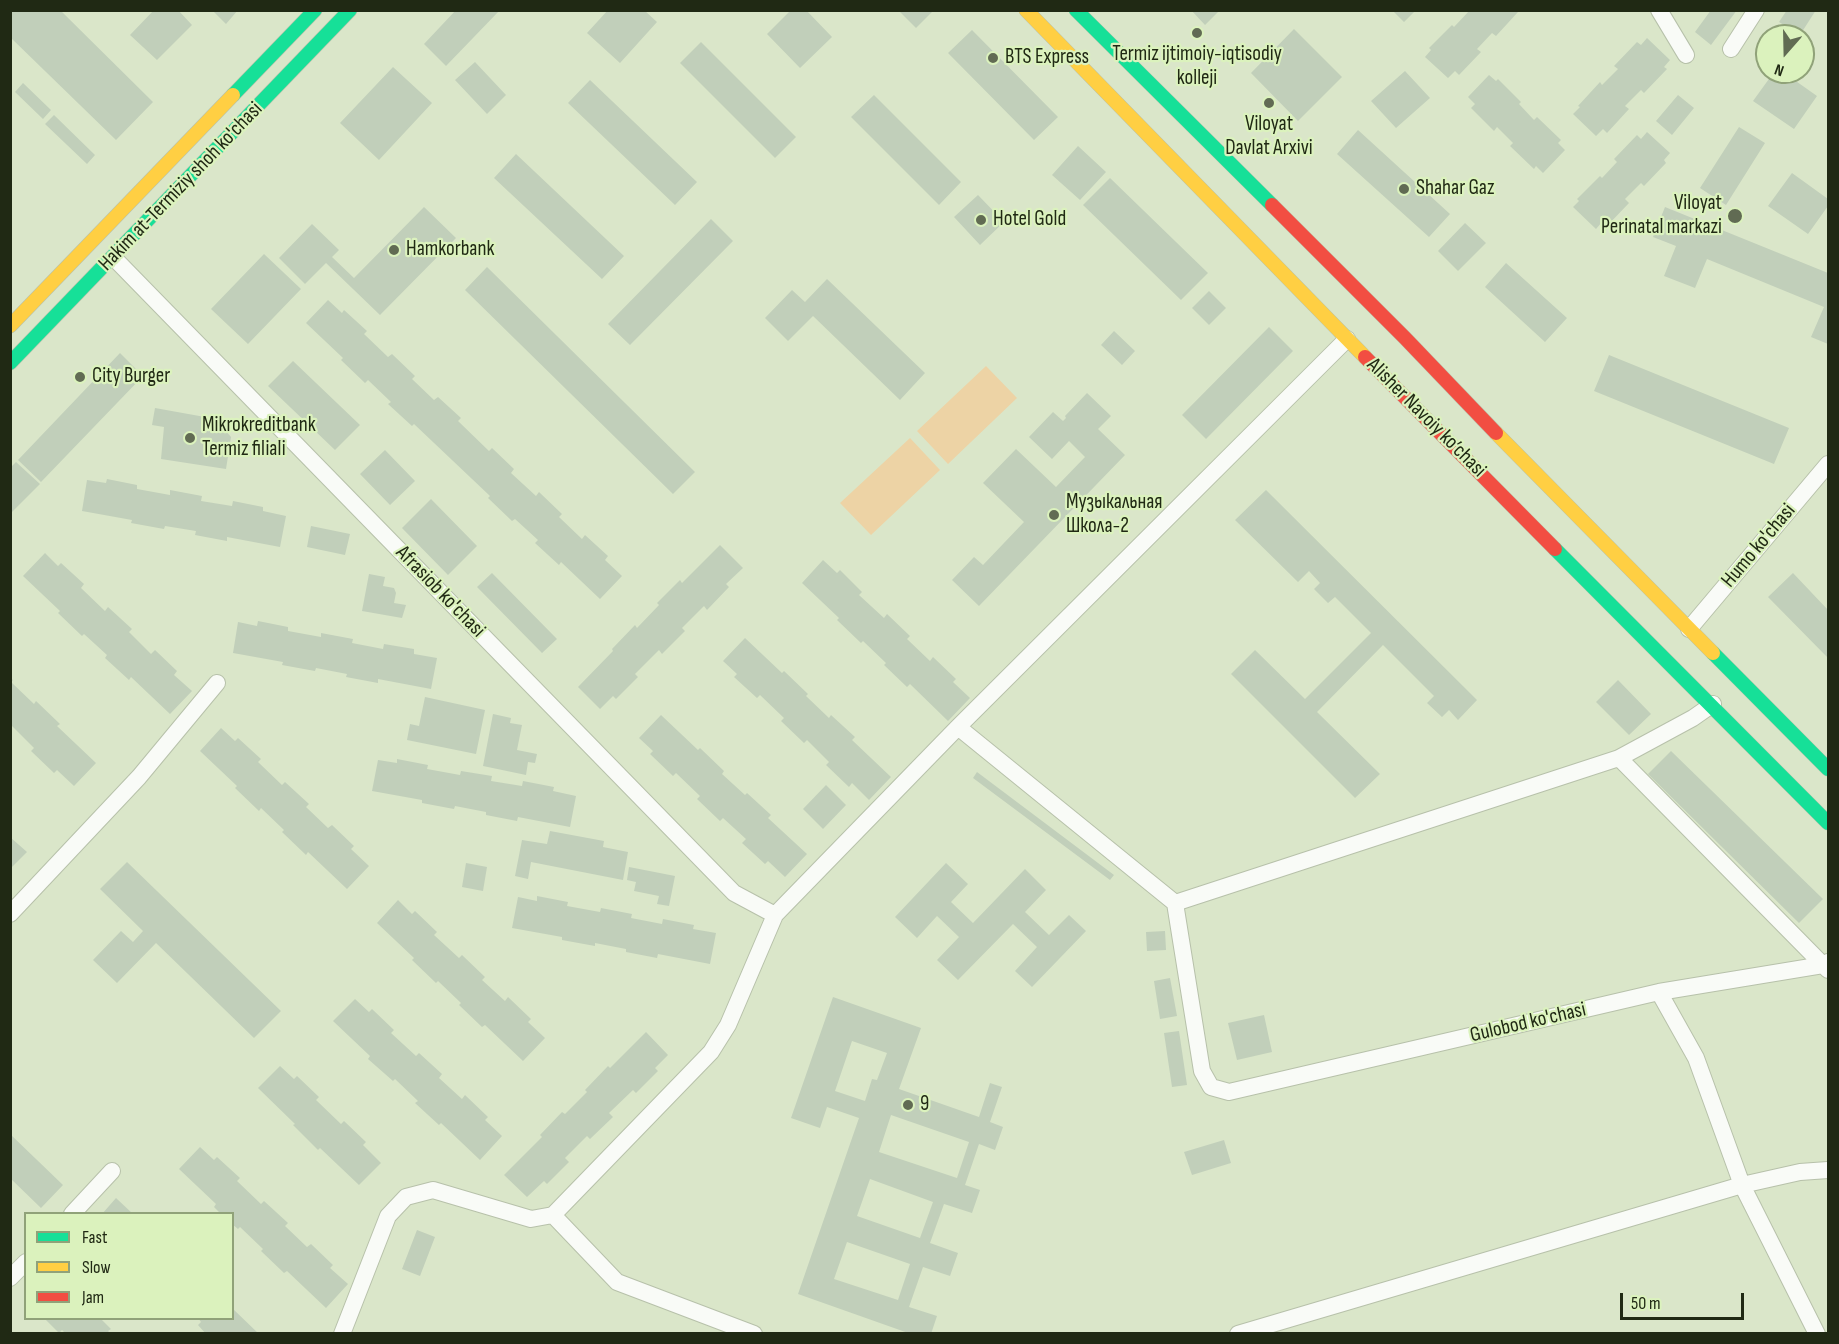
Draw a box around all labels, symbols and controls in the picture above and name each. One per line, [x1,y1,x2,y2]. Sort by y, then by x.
north arrow [1755,24,1815,84]
marker: Termiz ijtimoiy-iqtisodiy kolleji [1190,26,1204,40]
place label: Termiz ijtimoiy-iqtisodiy kolleji [1112,42,1282,92]
place label: BTS Express [1005,45,1089,71]
marker: BTS Express [986,51,1000,65]
text: N [1772,59,1787,80]
marker: Viloyat Davlat Arxivi [1262,96,1276,110]
street label: Hakim at-Termiziy shoh ko'chasi [94,97,268,277]
place label: Viloyat Davlat Arxivi [1225,112,1313,162]
place label: Shahar Gaz [1416,176,1494,202]
marker: Shahar Gaz [1397,182,1411,196]
place label: Viloyat Perinatal markazi [1601,191,1722,241]
place label: Hotel Gold [993,207,1066,233]
marker: Viloyat Perinatal markazi [1726,207,1744,225]
marker: Hotel Gold [974,213,988,227]
place label: Hamkorbank [406,237,494,263]
marker: Hamkorbank [387,243,401,257]
street label: Alisher Navoiy ko’chasi [1361,353,1491,483]
place label: City Burger [92,364,170,390]
marker: City Burger [73,370,87,384]
place label: Mikrokreditbank Termiz filiali [202,413,316,463]
marker: Mikrokreditbank Termiz filiali [183,431,197,445]
place label: Музыкальная Школа-2 [1066,490,1162,540]
street label: Humo ko'chasi [1717,499,1801,593]
marker: Музыкальная Школа-2 [1047,508,1061,522]
street label: Afrasiob ko'chasi [390,541,490,643]
street label: Gulobod ko'chasi [1468,997,1588,1049]
place label: 9 [920,1092,929,1118]
marker: 9 [901,1098,915,1112]
legend [24,1212,234,1320]
text: Fast [82,1227,107,1248]
text: Slow [82,1257,111,1278]
scale bar [1623,1281,1748,1319]
text: Jam [82,1287,104,1308]
text: 50 m [1631,1293,1661,1314]

